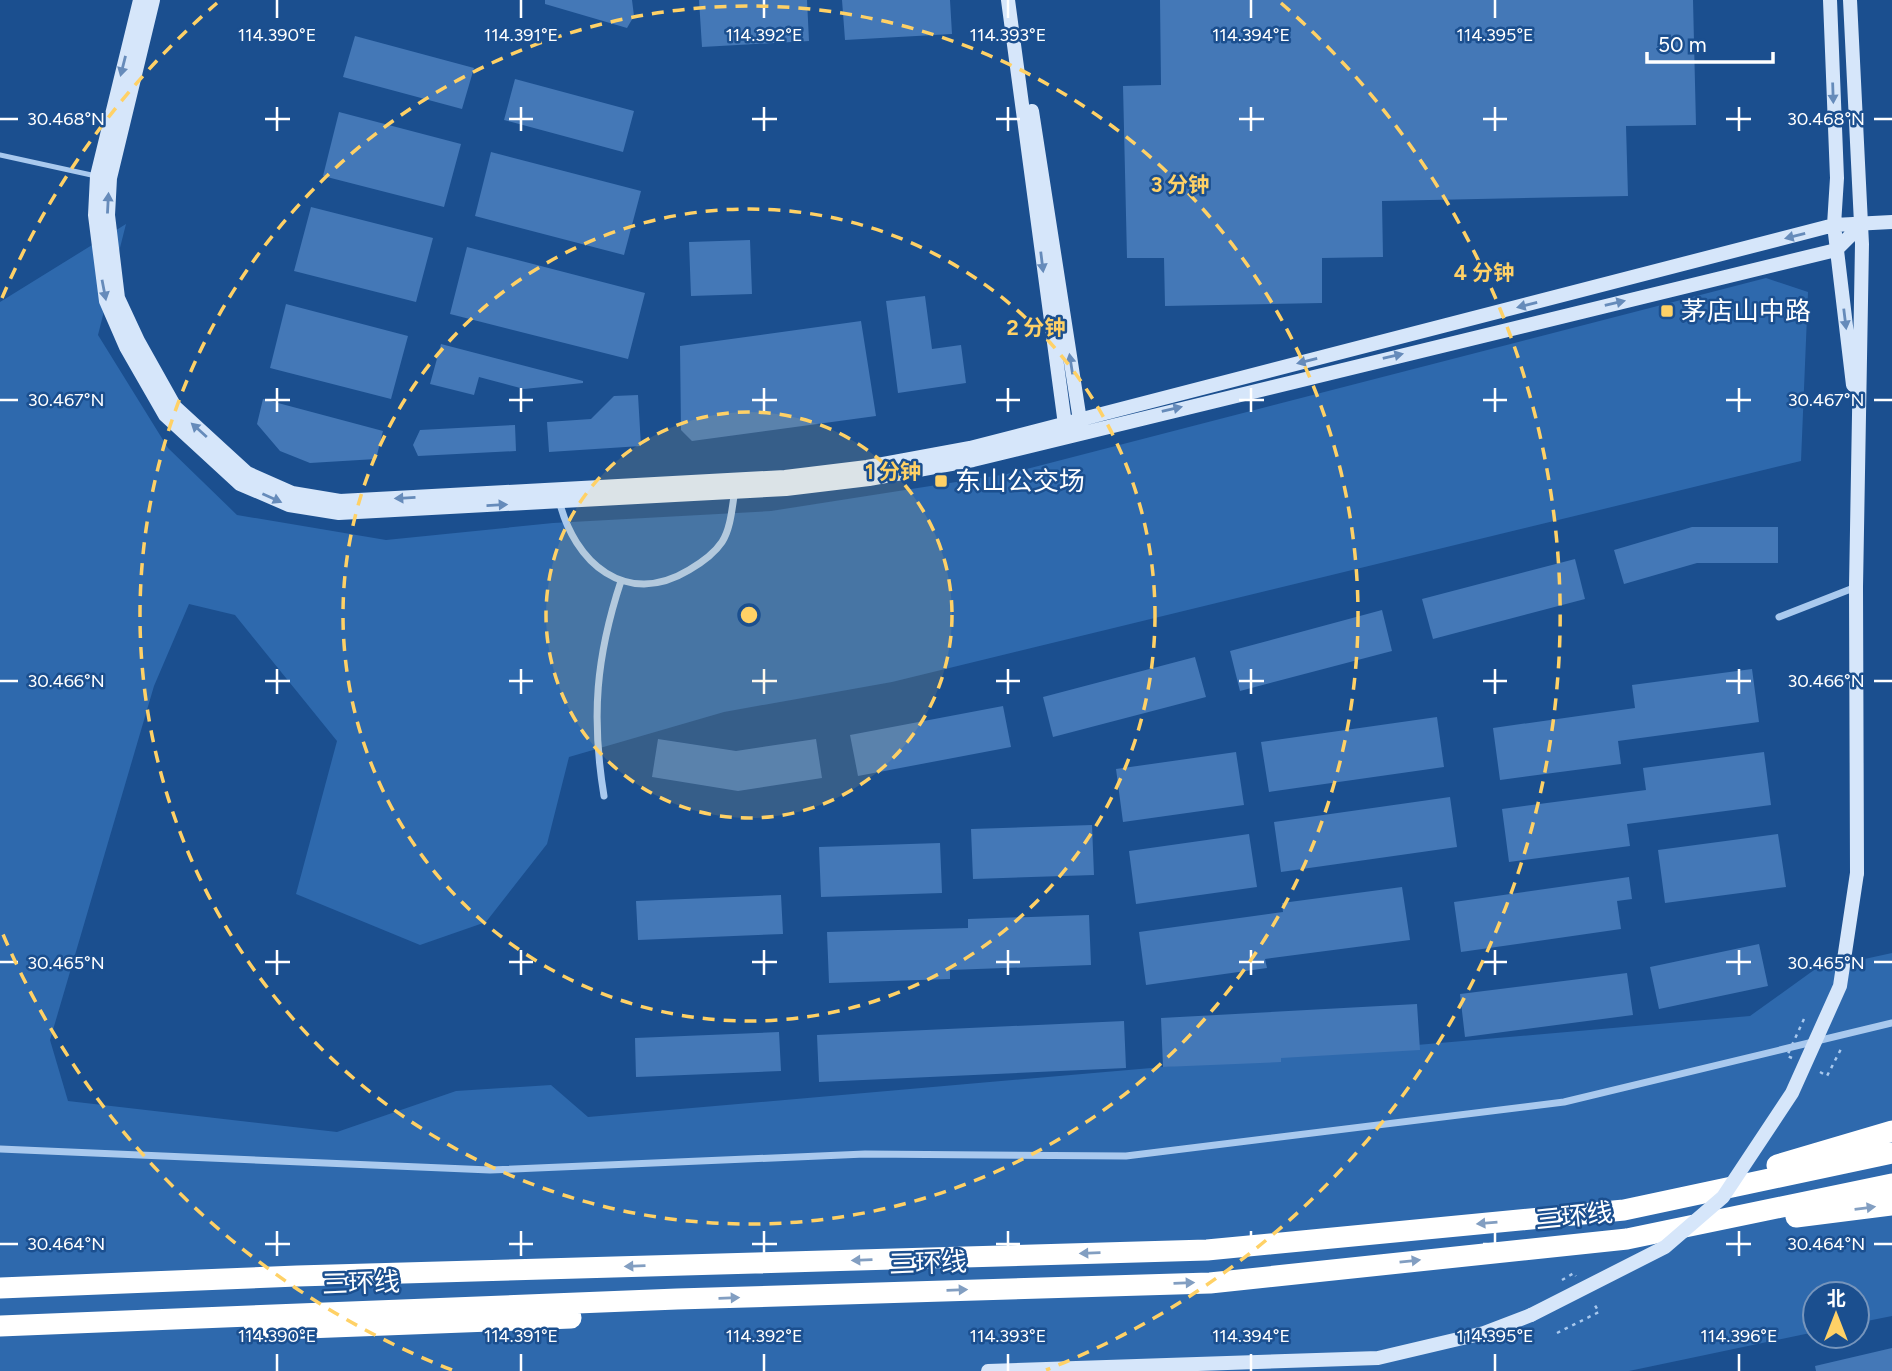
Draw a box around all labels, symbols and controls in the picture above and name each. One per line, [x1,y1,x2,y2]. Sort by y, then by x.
scale bar [1647,21,1773,65]
text: 114.390°E [238,24,316,46]
text: 114.391°E [484,24,558,46]
text: 114.392°E [725,24,803,46]
text: 114.393°E [970,24,1046,46]
text: 114.394°E [1212,24,1290,46]
text: 114.395°E [1456,24,1534,46]
text: 50 m [1658,32,1707,57]
one-way arrow [117,55,128,77]
one-way arrow [1828,82,1839,104]
text: 30.468°N [27,108,105,130]
text: 30.468°N [1787,108,1865,130]
text: 3 分钟 [1151,172,1209,197]
one-way arrow [103,192,114,214]
one-way arrow [1784,231,1805,241]
one-way arrow [1037,251,1048,273]
text: 4 分钟 [1454,260,1514,285]
one-way arrow [99,279,110,301]
place label: 茅店山中路 [1681,295,1811,327]
one-way arrow [1604,297,1626,308]
one-way arrow [1516,300,1537,310]
marker: 茅店山中路 [1659,303,1675,319]
one-way arrow [1839,309,1850,331]
text: 2 分钟 [1006,315,1066,340]
one-way arrow [1383,350,1405,361]
one-way arrow [1065,353,1076,375]
one-way arrow [1296,356,1318,367]
text: 30.467°N [28,389,104,411]
text: 30.467°N [1788,389,1864,411]
one-way arrow [1161,403,1183,414]
one-way arrow [190,422,208,438]
text: 1 分钟 [865,459,921,484]
place label: 东山公交场 [955,465,1085,497]
marker: 东山公交场 [933,473,949,489]
one-way arrow [262,492,282,504]
one-way arrow [394,493,416,504]
one-way arrow [486,499,508,510]
centre of rings [737,603,761,627]
text: 30.466°N [27,670,105,692]
text: 30.466°N [1787,670,1865,692]
text: 30.465°N [27,952,105,974]
text: 30.465°N [1787,952,1865,974]
street label: 三环线 [1534,1196,1614,1236]
one-way arrow [1854,1203,1876,1214]
one-way arrow [1476,1218,1498,1229]
text: 30.464°N [27,1233,105,1255]
text: 30.464°N [1787,1233,1865,1255]
street label: 三环线 [888,1246,968,1280]
one-way arrow [1078,1248,1100,1259]
one-way arrow [851,1254,873,1265]
one-way arrow [1400,1256,1422,1267]
one-way arrow [624,1260,646,1272]
street label: 三环线 [321,1266,401,1300]
one-way arrow [1173,1278,1195,1289]
north arrow [1801,1280,1871,1350]
one-way arrow [946,1285,968,1296]
text: 北 [1826,1287,1846,1310]
one-way arrow [718,1292,740,1303]
text: 114.390°E [238,1325,316,1347]
text: 114.391°E [484,1325,558,1347]
text: 114.392°E [725,1325,803,1347]
text: 114.393°E [970,1325,1046,1347]
text: 114.394°E [1212,1325,1290,1347]
text: 114.395°E [1456,1325,1534,1347]
text: 114.396°E [1700,1325,1778,1347]

